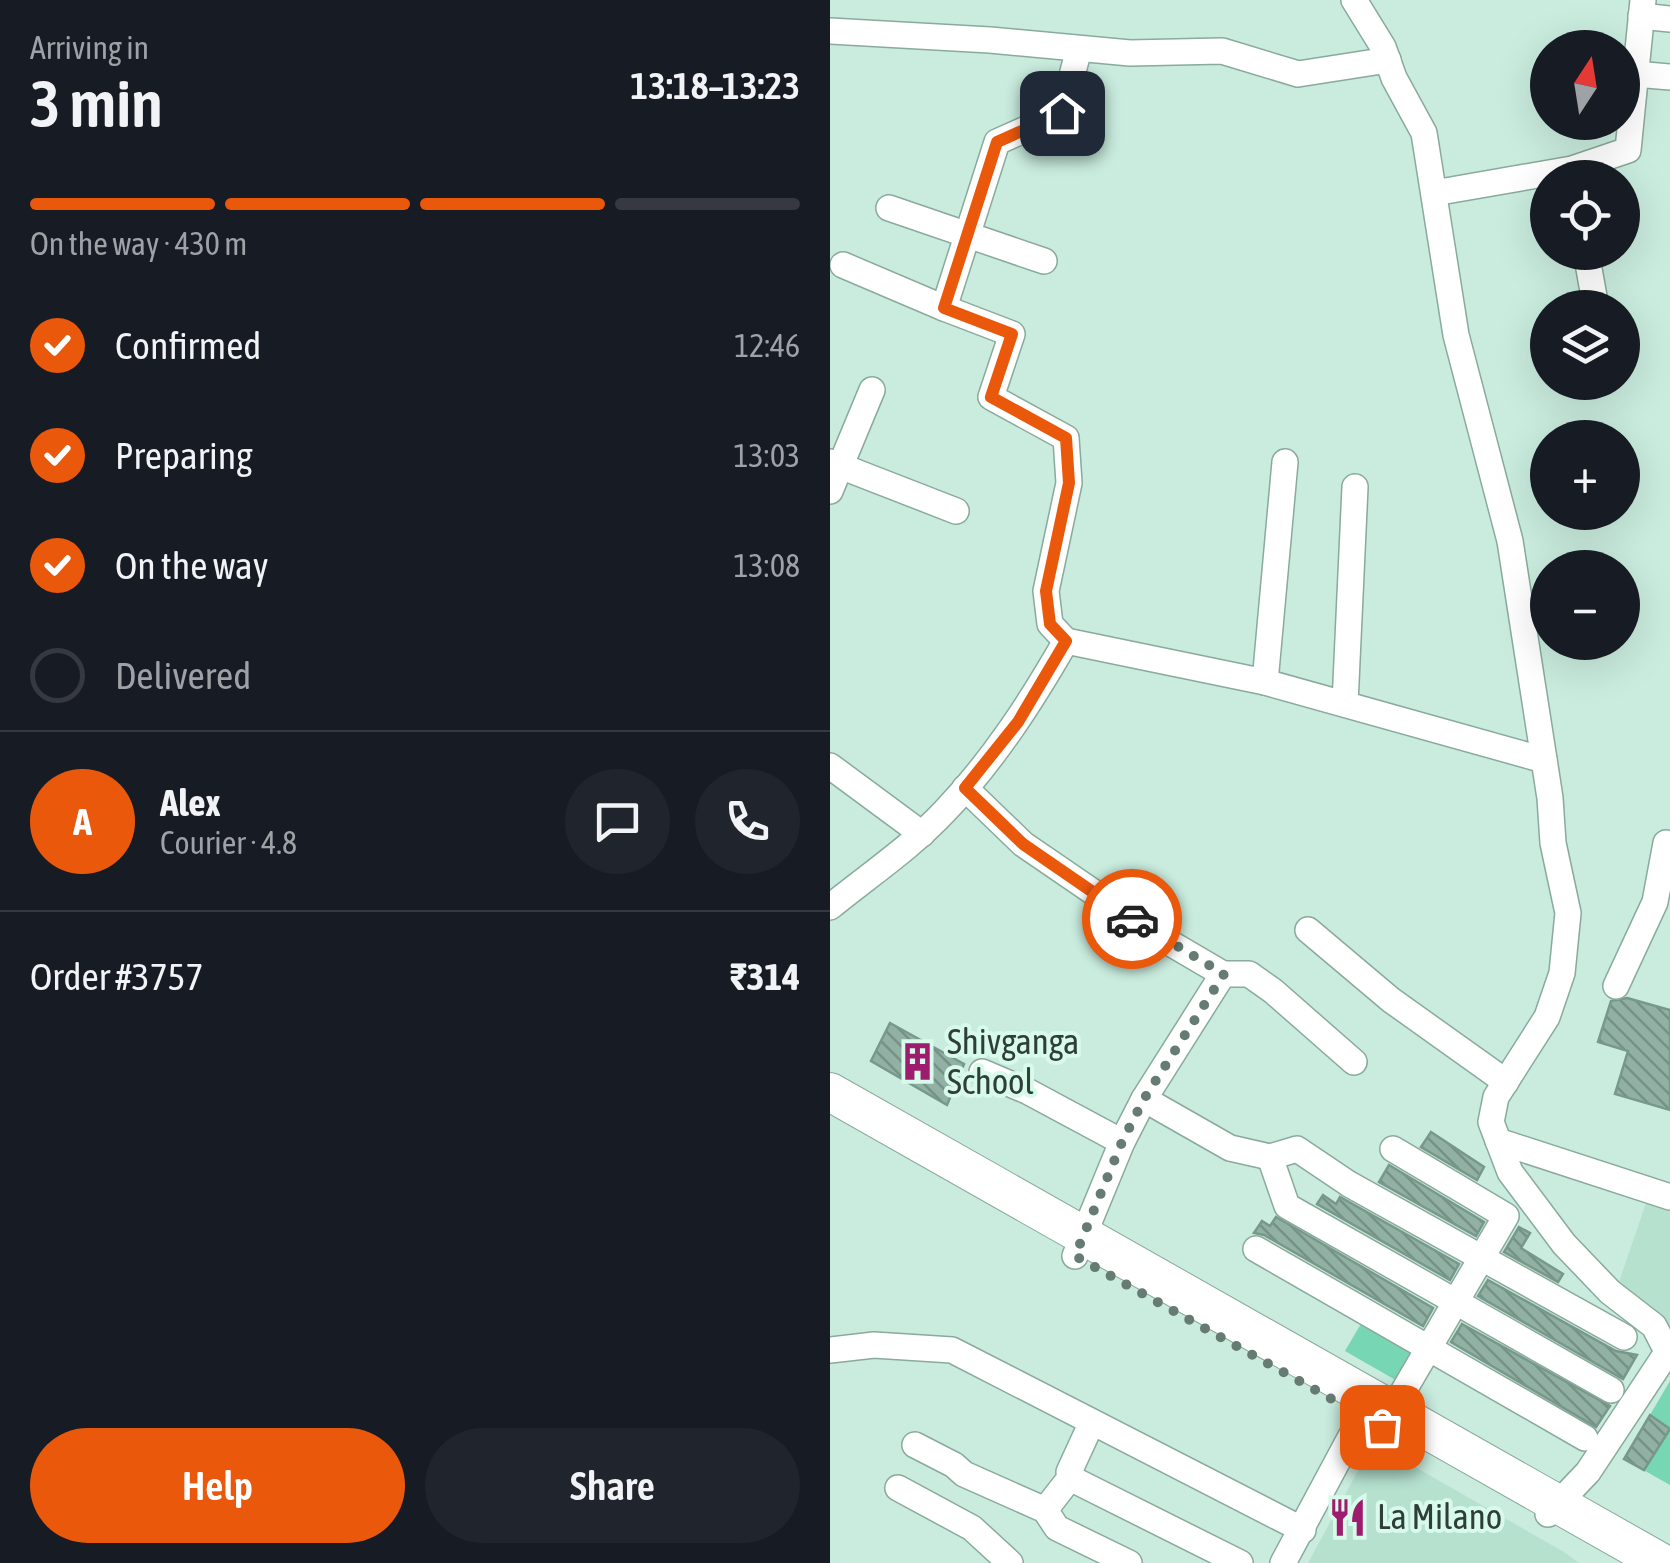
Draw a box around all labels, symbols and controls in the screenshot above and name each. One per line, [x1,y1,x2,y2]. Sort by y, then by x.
text: Arriving in [30,29,149,66]
north arrow [1530,30,1640,140]
map controls [1530,30,1640,660]
text: 13:18–13:23 [630,64,800,107]
text: 3 min [30,66,163,141]
pin [1020,71,1105,156]
icon: home [1035,86,1090,141]
button: locate [1530,160,1640,270]
text: On the way · 430 m [30,225,247,262]
button: layers [1530,290,1640,400]
icon: check [30,318,85,373]
text: Confirmed [115,324,261,367]
text: 12:46 [734,327,800,364]
button: + [1530,420,1640,530]
icon: check [30,428,85,483]
text: Preparing [115,434,253,477]
text: 13:03 [734,437,800,474]
icon: check [30,538,85,593]
text: On the way [115,544,268,587]
text: 13:08 [734,547,800,584]
button: − [1530,550,1640,660]
text: Delivered [115,654,251,697]
button: chat [565,769,670,874]
button: phone [695,769,800,874]
text: Alex [160,781,221,824]
text: A [73,800,92,843]
text: Courier · 4.8 [160,824,297,861]
courier [1082,869,1182,969]
icon: car [1105,892,1160,947]
text: Order #3757 [30,955,203,998]
text: ₹314 [730,955,800,998]
place label: Shivganga School [947,1021,1079,1101]
building icon: Shivganga School [896,1041,938,1083]
pin [1340,1385,1425,1470]
icon: bag [1355,1400,1410,1455]
button: Help [30,1428,405,1543]
button: Share [425,1428,800,1543]
restaurant icon: La Milano [1326,1496,1368,1538]
place label: La Milano [1377,1496,1502,1536]

